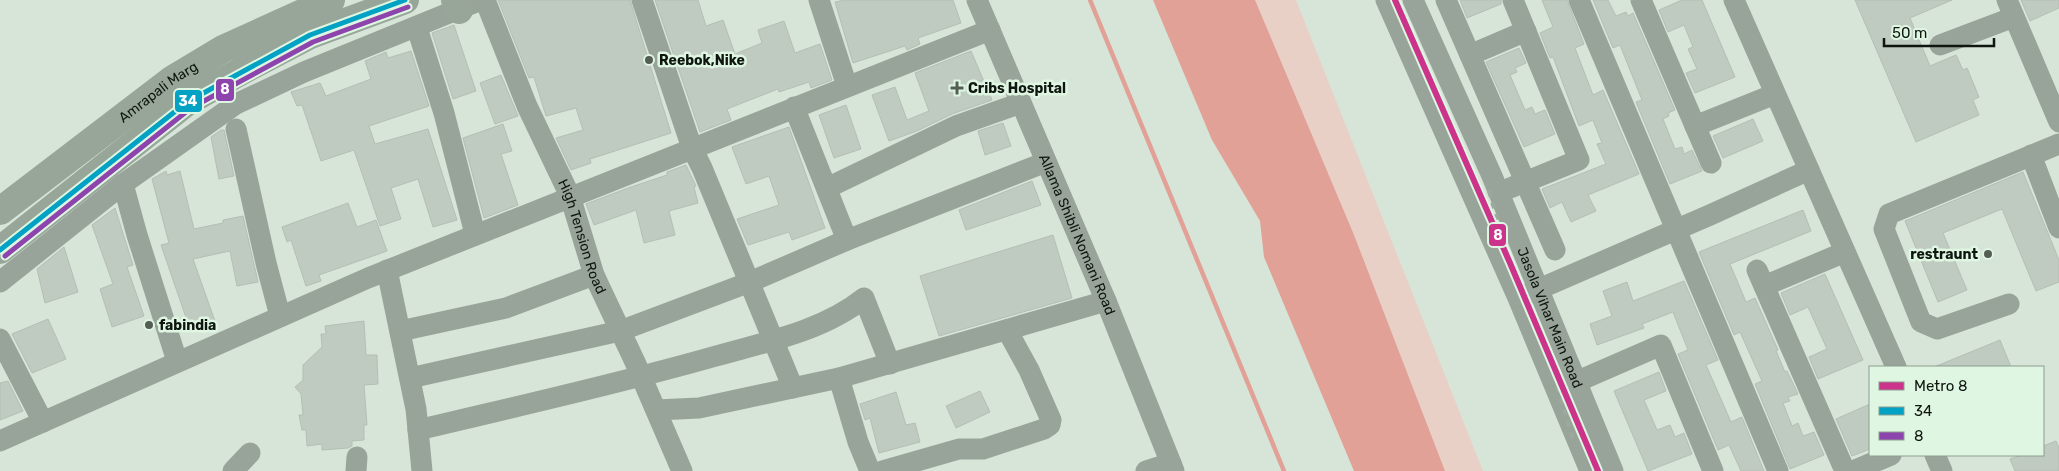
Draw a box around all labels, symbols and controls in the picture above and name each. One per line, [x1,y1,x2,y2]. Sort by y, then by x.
scale bar [1884,15,1994,47]
text: 50 m [1892,24,1927,42]
place label: Reebok,Nike [659,52,745,69]
marker: Reebok,Nike [643,54,655,66]
street label: Amrapali Marg [115,58,201,126]
line badge: 8 [215,78,235,102]
place label: Cribs Hospital [968,80,1066,97]
text: 8 [220,81,230,98]
marker: Cribs Hospital [950,81,964,95]
line badge: 34 [174,89,203,113]
text: 34 [179,93,198,110]
street label: Allama Shibli Nomani Road [1036,151,1119,317]
street label: High Tension Road [555,176,610,297]
line badge: 8 [1488,223,1507,247]
text: 8 [1493,227,1503,244]
street label: Jasola Vihar Main Road [1514,245,1587,391]
place label: restraunt [1910,246,1978,263]
marker: restraunt [1982,248,1994,260]
place label: fabindia [159,317,216,334]
marker: fabindia [143,319,155,331]
legend [1869,366,2044,456]
text: Metro 8 [1914,377,1968,395]
text: 34 [1914,402,1932,420]
text: 8 [1914,427,1924,445]

